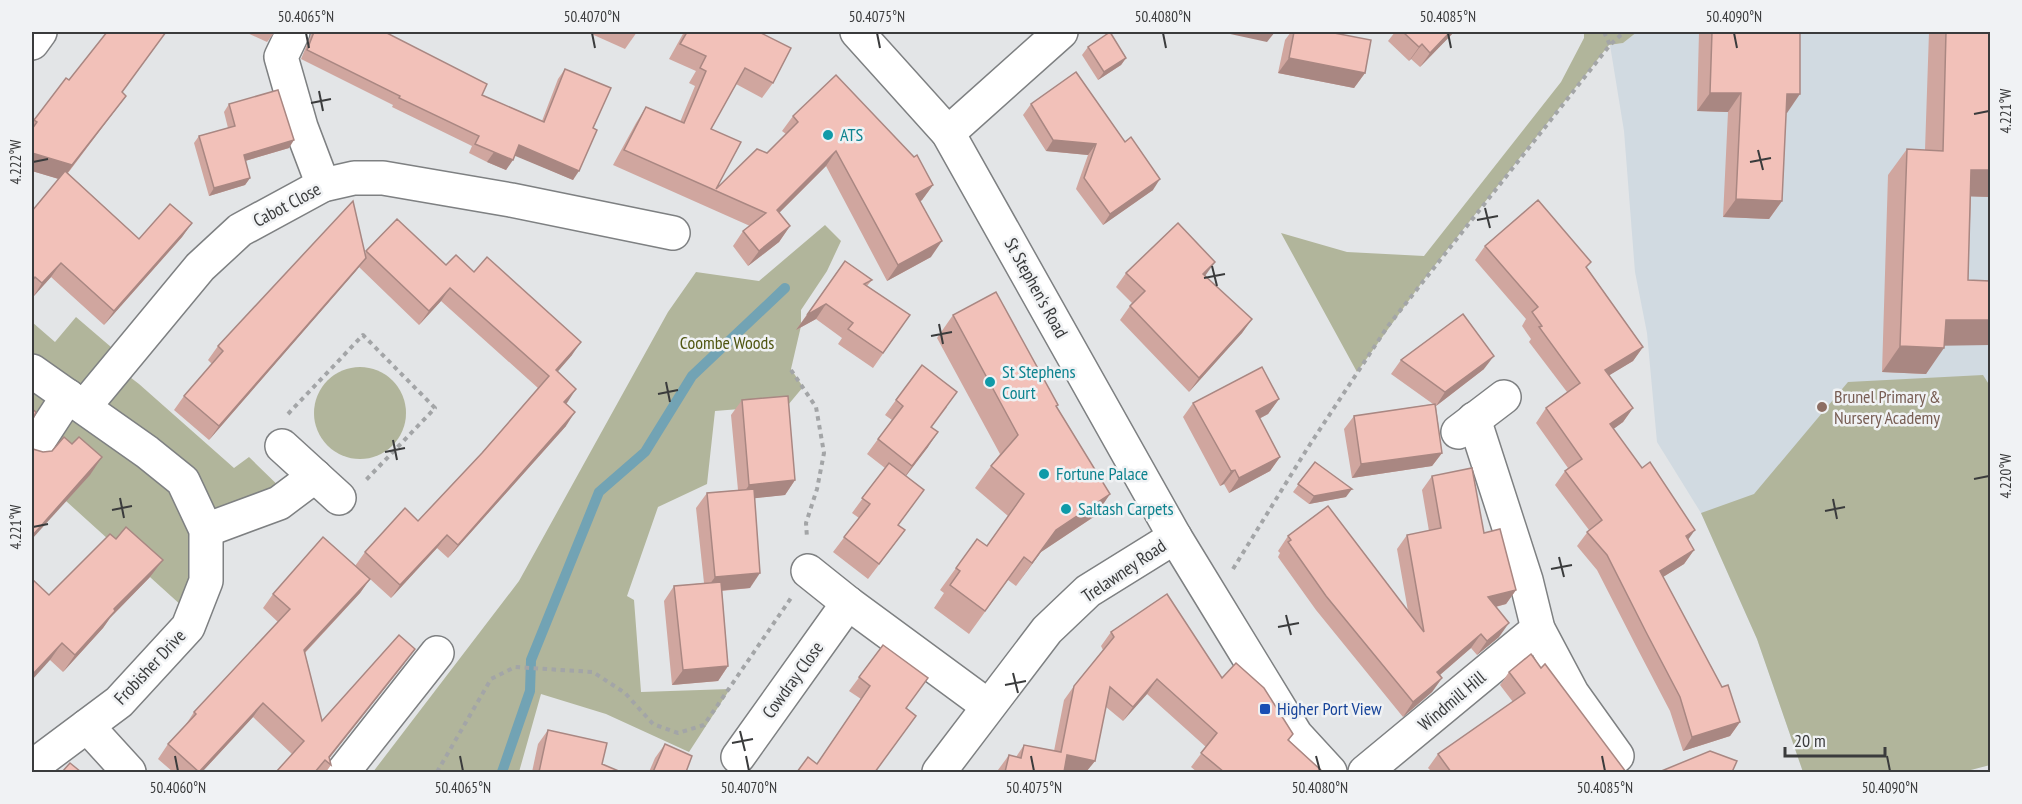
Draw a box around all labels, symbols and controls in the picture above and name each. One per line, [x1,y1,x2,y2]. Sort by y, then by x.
text: 50.4065°N [278,7,334,26]
text: 50.4070°N [564,7,620,26]
text: 50.4075°N [849,7,905,26]
text: 50.4080°N [1135,7,1191,26]
text: 50.4085°N [1420,7,1476,26]
text: 50.4090°N [1706,7,1762,26]
text: 4.221°W [1996,89,2015,133]
place label: ATS [840,123,864,146]
marker: ATS [821,128,835,142]
text: 4.222°W [6,140,25,184]
street label: Cabot Close [249,177,325,232]
street label: St Stephen's Road [1000,234,1073,342]
park label: Coombe Woods [680,331,774,354]
place label: St Stephens Court [1002,360,1076,404]
marker: St Stephens Court [983,375,997,389]
place label: Brunel Primary & Nursery Academy [1834,385,1941,429]
marker: Brunel Primary & Nursery Academy [1815,400,1829,414]
text: 4.220°W [1996,454,2015,498]
place label: Fortune Palace [1056,462,1148,485]
marker: Fortune Palace [1037,467,1051,481]
place label: Saltash Carpets [1078,497,1174,520]
marker: Saltash Carpets [1059,502,1073,516]
text: 4.221°W [6,505,25,549]
street label: Trelawney Road [1077,534,1170,607]
street label: Frobisher Drive [109,624,190,709]
street label: Cowdray Close [757,637,828,723]
street label: Windmill Hill [1413,665,1491,736]
place label: Higher Port View [1277,697,1382,720]
marker: Higher Port View [1258,702,1272,716]
scale bar [1785,720,1886,758]
text: 20 m [1794,729,1826,752]
text: 50.4060°N [150,778,206,797]
text: 50.4065°N [435,778,491,797]
text: 50.4070°N [721,778,777,797]
text: 50.4075°N [1006,778,1062,797]
text: 50.4080°N [1292,778,1348,797]
text: 50.4085°N [1577,778,1633,797]
text: 50.4090°N [1862,778,1918,797]

